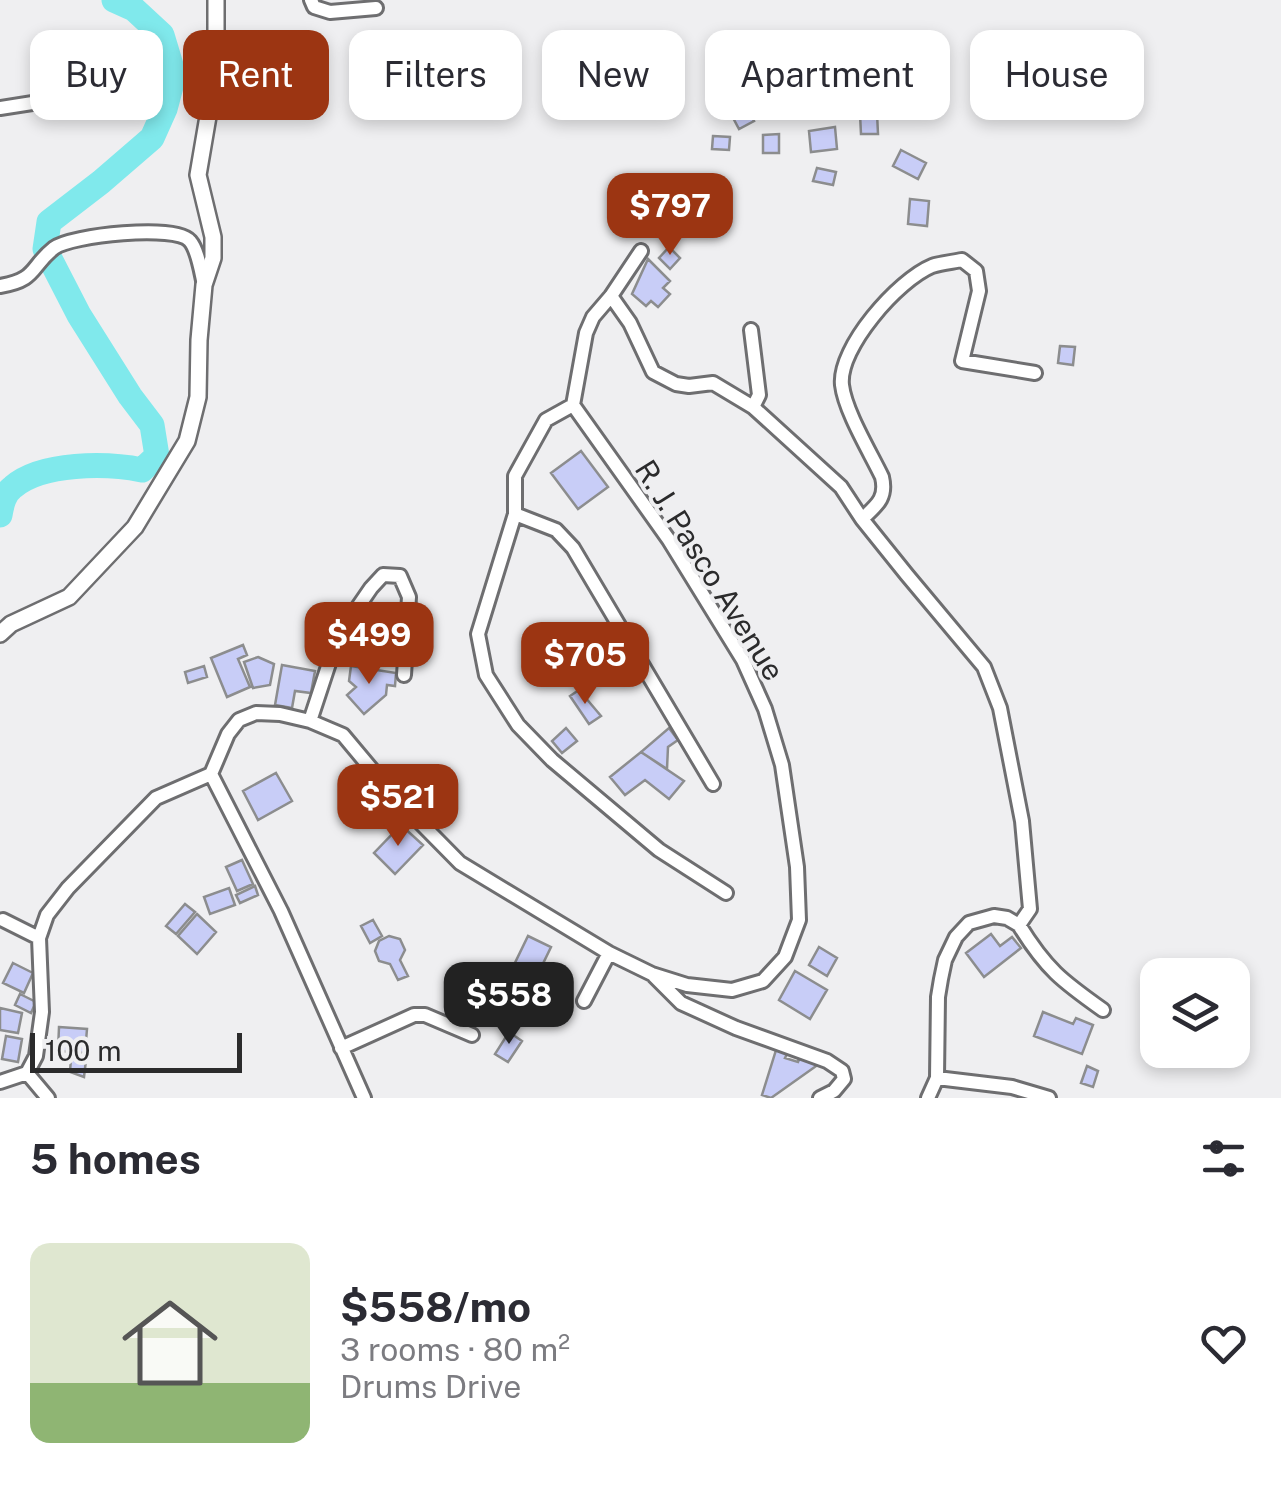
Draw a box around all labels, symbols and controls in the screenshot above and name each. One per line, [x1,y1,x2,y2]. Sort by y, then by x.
chip: Buy [30,30,163,120]
chip: Rent [183,30,329,120]
chip: Filters [349,30,522,120]
chip: New [542,30,685,120]
chip: Apartment [705,30,950,120]
chip: House [970,30,1144,120]
pin: $797 [611,173,729,258]
text: $797 [629,187,711,224]
street label: R. J. Pasco Avenue [628,453,792,687]
pin: $499 [310,602,428,687]
text: $499 [327,616,411,653]
pin: $705 [526,622,644,707]
text: $705 [543,636,627,673]
pin: $521 [339,764,457,849]
text: $521 [359,778,437,815]
map controls [1140,958,1250,1068]
button: layers [1140,958,1250,1068]
pin: $558 [450,962,568,1047]
text: $558 [466,976,552,1013]
scale bar [30,1028,242,1072]
text: 100 m [45,1034,122,1067]
icon: filters [1196,1131,1251,1186]
text: 5 homes [30,1134,201,1183]
text: $558/mo [340,1282,531,1331]
icon: home [110,1283,230,1403]
icon: heart [1196,1316,1251,1371]
text: 3 rooms · 80 m² [340,1331,570,1368]
text: Drums Drive [340,1368,521,1405]

